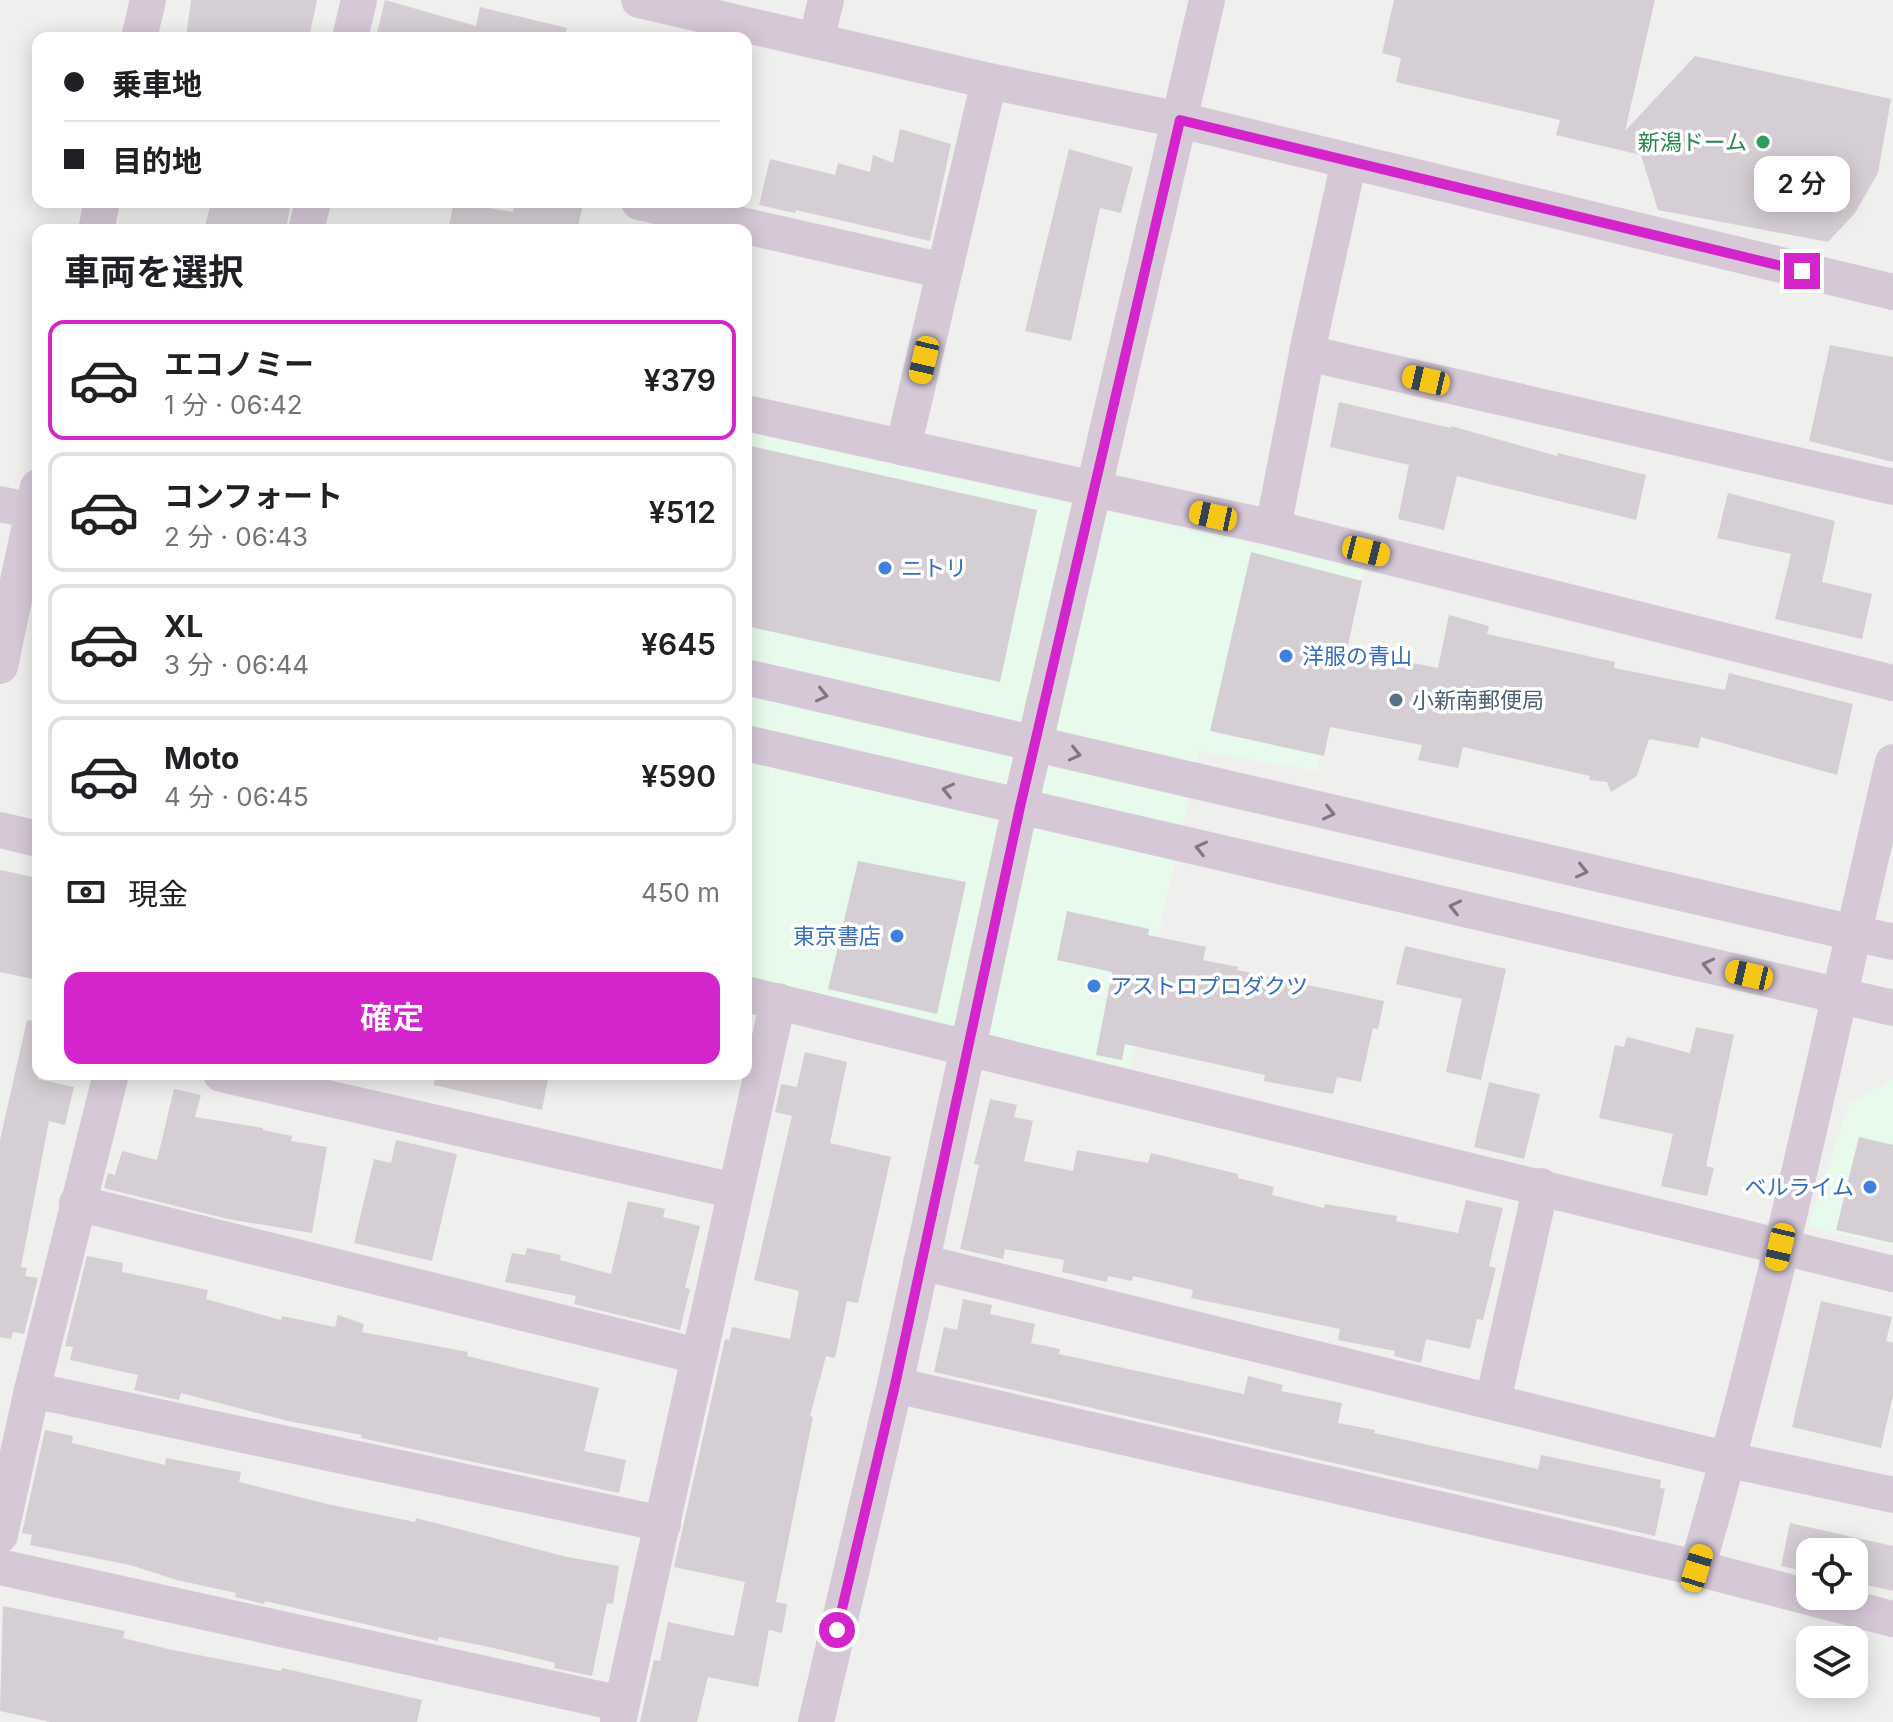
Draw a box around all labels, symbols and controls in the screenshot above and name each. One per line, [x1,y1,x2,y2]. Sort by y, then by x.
text: 乗車地 [112,66,202,102]
place label: 新潟ドーム [1638,129,1747,155]
marker: 新潟ドーム [1754,133,1772,151]
text: 目的地 [112,143,202,179]
callout: 2 分 [1754,155,1850,211]
text: 2 分 [1778,168,1826,199]
text: 車両を選択 [64,250,244,294]
route end [1784,253,1820,289]
car [907,334,941,386]
icon: car [68,344,140,416]
text: エコノミー [164,346,314,382]
text: ¥379 [644,362,716,398]
car [1400,363,1452,397]
text: 1 分 · 06:42 [164,389,303,420]
icon: car [68,476,140,548]
text: コンフォート [164,478,343,514]
text: ¥512 [649,494,716,530]
car [1187,499,1239,533]
text: 2 分 · 06:43 [164,521,308,552]
car [1340,534,1392,568]
place label: ニトリ [901,555,967,581]
marker: ニトリ [876,559,894,577]
icon: car [68,608,140,680]
text: XL [164,608,203,644]
text: ¥645 [641,626,716,662]
place label: 洋服の青山 [1302,643,1412,669]
marker: 洋服の青山 [1277,647,1295,665]
text: 3 分 · 06:44 [164,649,309,680]
one-way arrow [815,686,828,703]
place label: 小新南郵便局 [1412,687,1544,713]
marker: 小新南郵便局 [1387,691,1405,709]
icon: car [68,740,140,812]
text: Moto [164,740,239,776]
one-way arrow [1068,745,1082,762]
text: ¥590 [641,758,716,794]
text: 4 分 · 06:45 [164,781,309,812]
one-way arrow [941,782,955,799]
one-way arrow [1321,803,1335,820]
one-way arrow [1195,840,1209,857]
one-way arrow [1574,862,1588,879]
icon: cash [64,870,108,914]
text: 現金 [128,876,188,912]
text: 450 m [641,877,720,908]
one-way arrow [1448,899,1462,916]
place label: 東京書店 [793,923,881,949]
marker: 東京書店 [888,927,906,945]
one-way arrow [1702,957,1715,974]
car [1723,958,1775,992]
button: 確定 [64,972,720,1064]
place label: アストロプロダクツ [1110,973,1308,999]
marker: アストロプロダクツ [1085,977,1103,995]
place label: ベルライム [1744,1174,1854,1200]
marker: ベルライム [1861,1178,1879,1196]
car [1763,1221,1797,1273]
map controls [1796,1538,1868,1698]
button: locate [1796,1538,1868,1610]
car [1679,1542,1715,1594]
route start [819,1612,855,1648]
button: layers [1796,1626,1868,1698]

